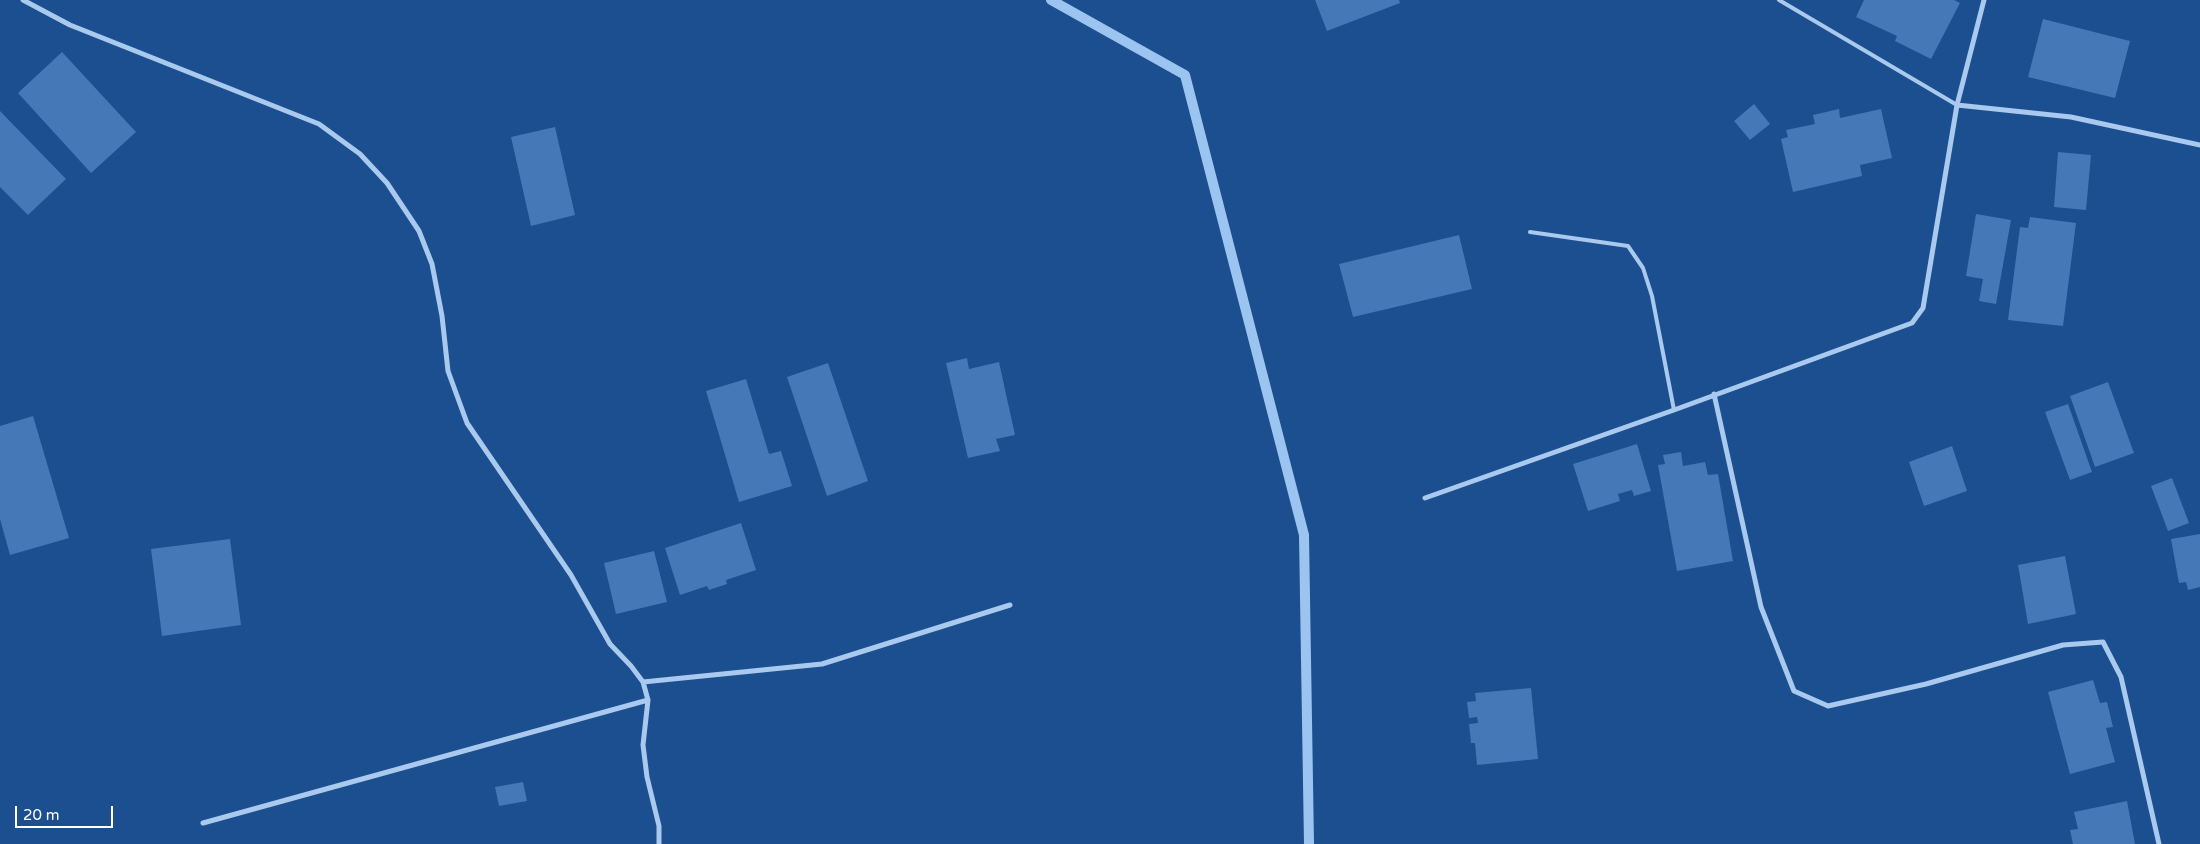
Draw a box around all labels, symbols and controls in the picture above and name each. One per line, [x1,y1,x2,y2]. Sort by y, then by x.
scale bar [18,796,115,828]
text: 20 m [23,806,60,824]

